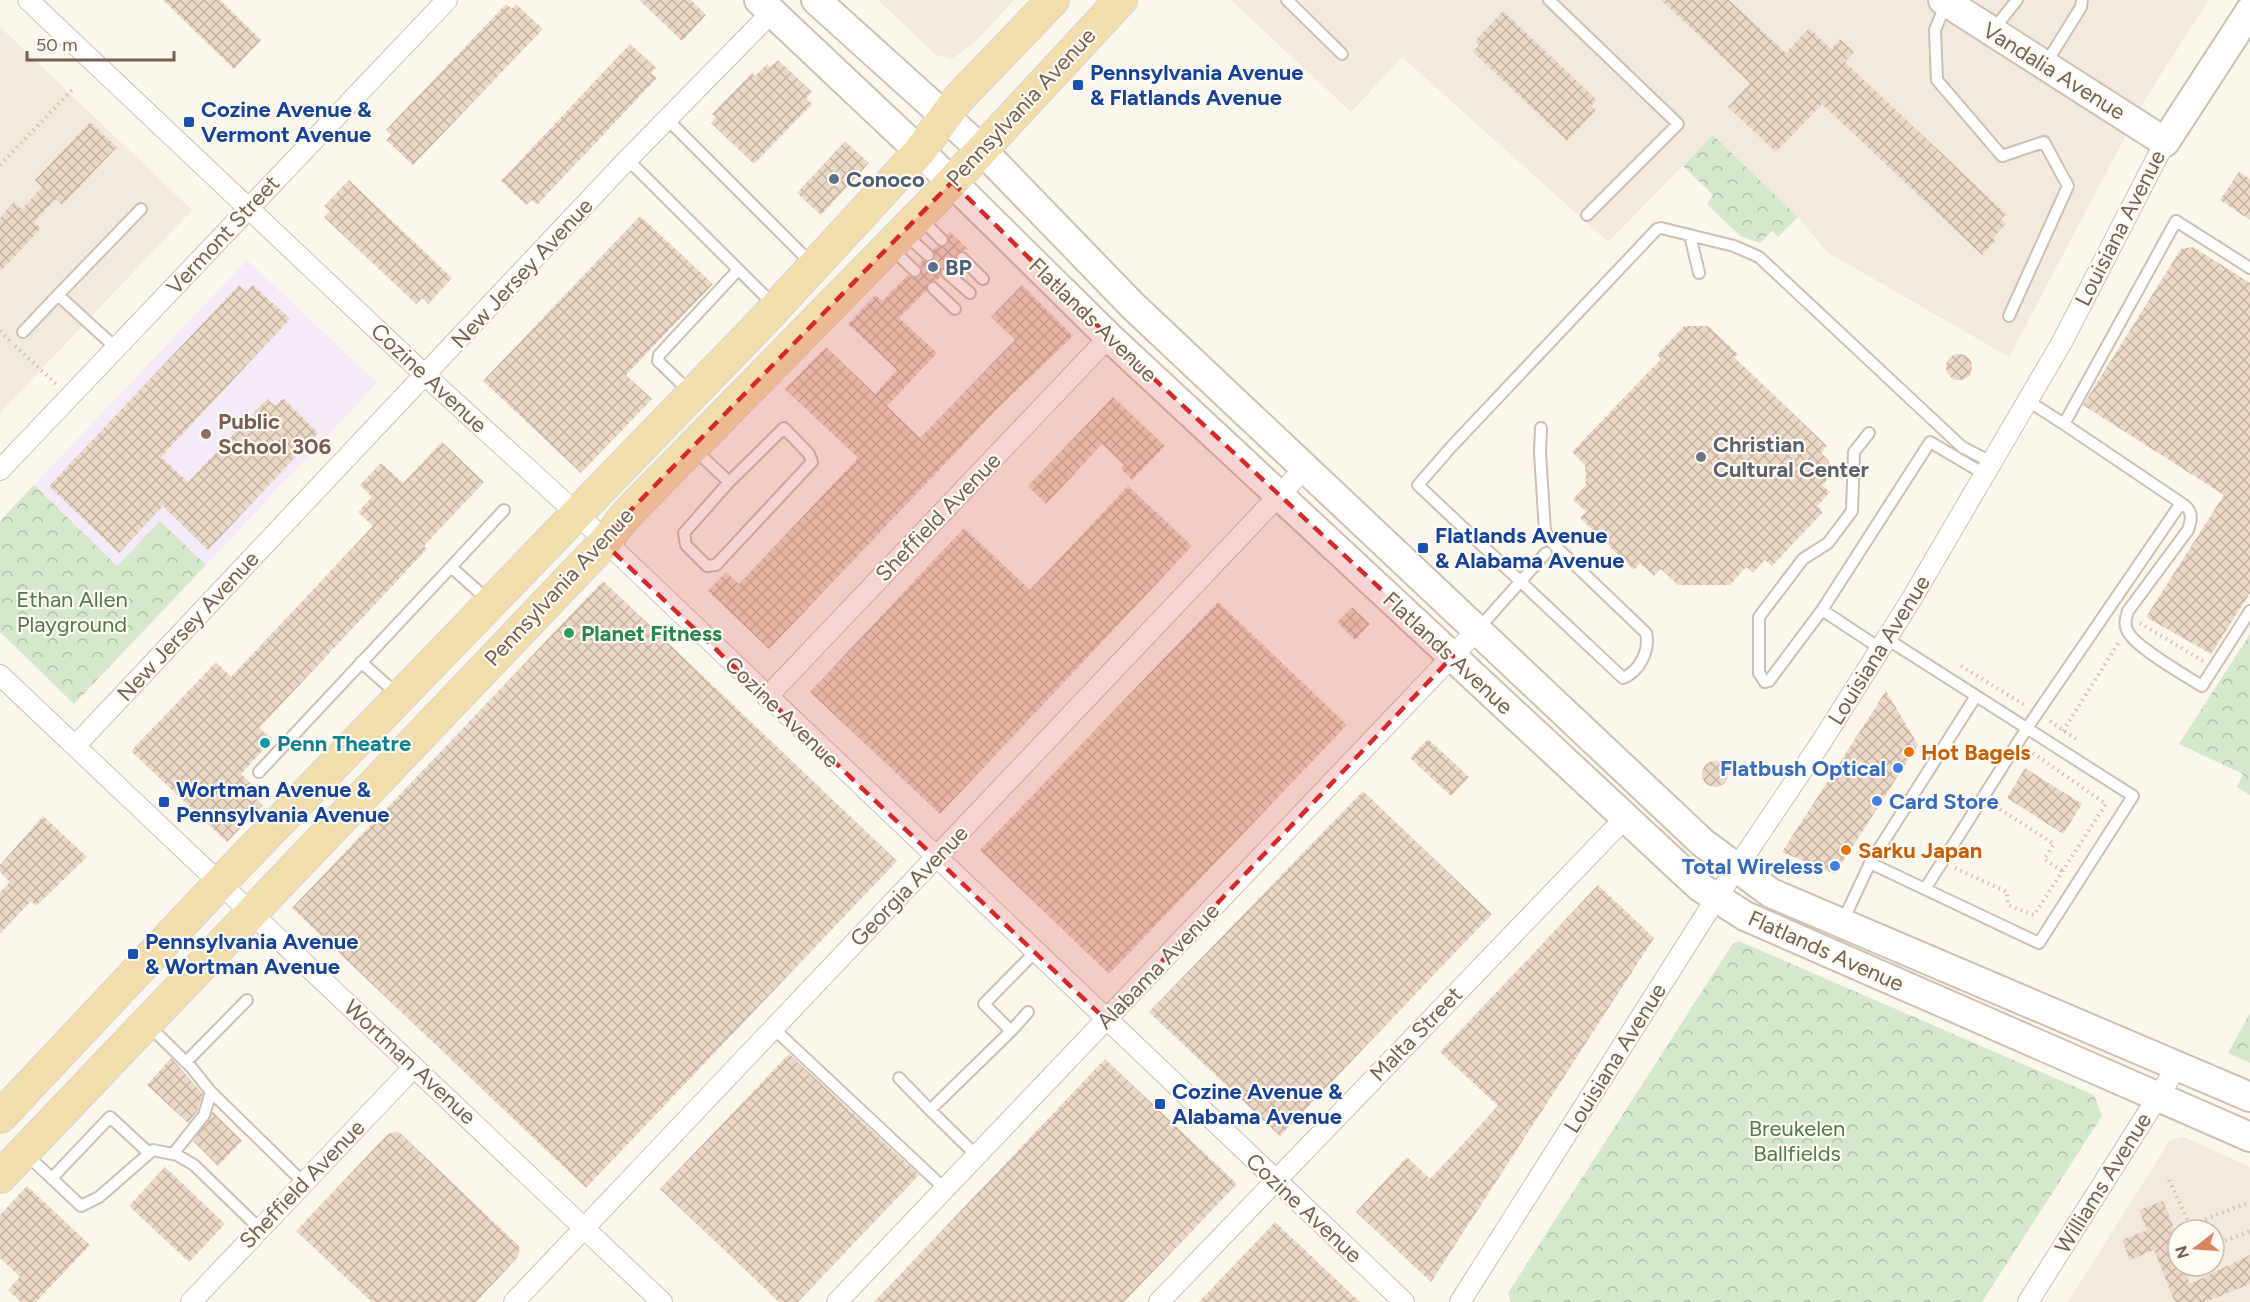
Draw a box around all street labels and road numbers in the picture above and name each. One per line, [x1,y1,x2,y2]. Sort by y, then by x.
street label: Vandalia Avenue [1978,16,2130,126]
street label: Pennsylvania Avenue [941,22,1101,192]
street label: Louisiana Avenue [2069,145,2171,311]
street label: Vermont Street [161,170,285,300]
street label: New Jersey Avenue [445,192,599,354]
street label: Flatlands Avenue [1023,252,1163,388]
street label: Cozine Avenue [365,317,493,439]
street label: Sheffield Avenue [870,447,1006,587]
street label: Pennsylvania Avenue [479,502,639,672]
street label: New Jersey Avenue [111,545,265,707]
street label: Louisiana Avenue [1822,570,1936,730]
street label: Flatlands Avenue [1377,586,1519,720]
street label: Cozine Avenue [719,651,845,773]
street label: Georgia Avenue [844,820,974,952]
street label: Alabama Avenue [1091,897,1225,1035]
street label: Flatlands Avenue [1744,905,1908,997]
street label: Louisiana Avenue [1558,978,1672,1138]
street label: Malta Street [1364,981,1468,1087]
street label: Wortman Avenue [338,994,482,1130]
street label: Williams Avenue [2049,1108,2157,1258]
street label: Sheffield Avenue [234,1114,370,1254]
street label: Cozine Avenue [1240,1147,1368,1269]

